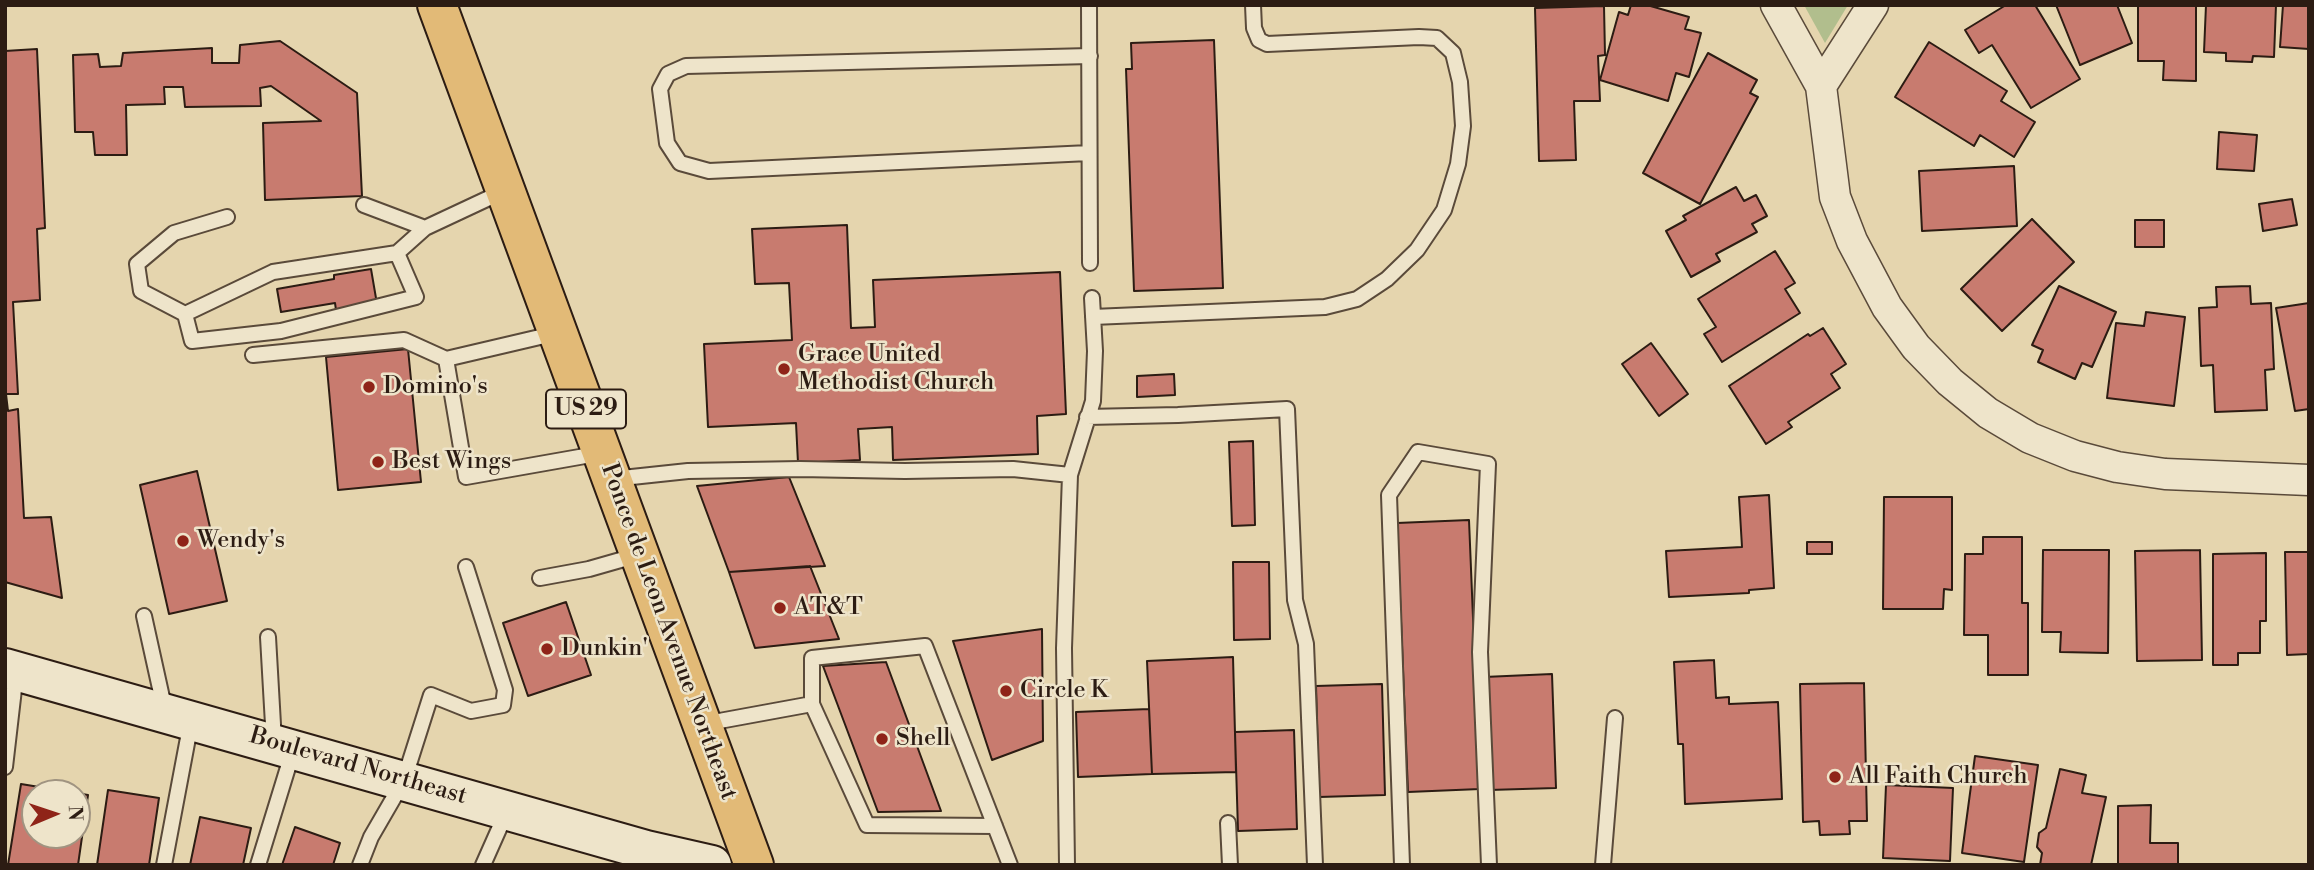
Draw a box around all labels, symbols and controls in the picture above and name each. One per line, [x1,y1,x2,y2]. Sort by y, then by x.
place label: Grace United Methodist Church [798,341,994,397]
marker: Grace United Methodist Church [776,361,792,377]
place label: Domino's [383,373,488,401]
marker: Domino's [361,379,377,395]
road number: US 29 [546,390,626,428]
place label: Best Wings [392,448,511,476]
marker: Best Wings [370,454,386,470]
street label: Ponce de Leon Avenue Northeast [594,460,742,804]
place label: Wendy's [197,527,285,555]
marker: Wendy's [175,533,191,549]
place label: AT&T [794,594,863,622]
marker: AT&T [772,600,788,616]
place label: Dunkin' [561,635,648,663]
marker: Dunkin' [539,641,555,657]
place label: Circle K [1020,677,1108,705]
marker: Circle K [998,683,1014,699]
street label: Boulevard Northeast [246,722,470,812]
place label: Shell [896,725,950,753]
marker: Shell [874,731,890,747]
place label: All Faith Church [1849,763,2027,791]
marker: All Faith Church [1827,769,1843,785]
north arrow [21,779,91,849]
text: N [63,805,87,821]

